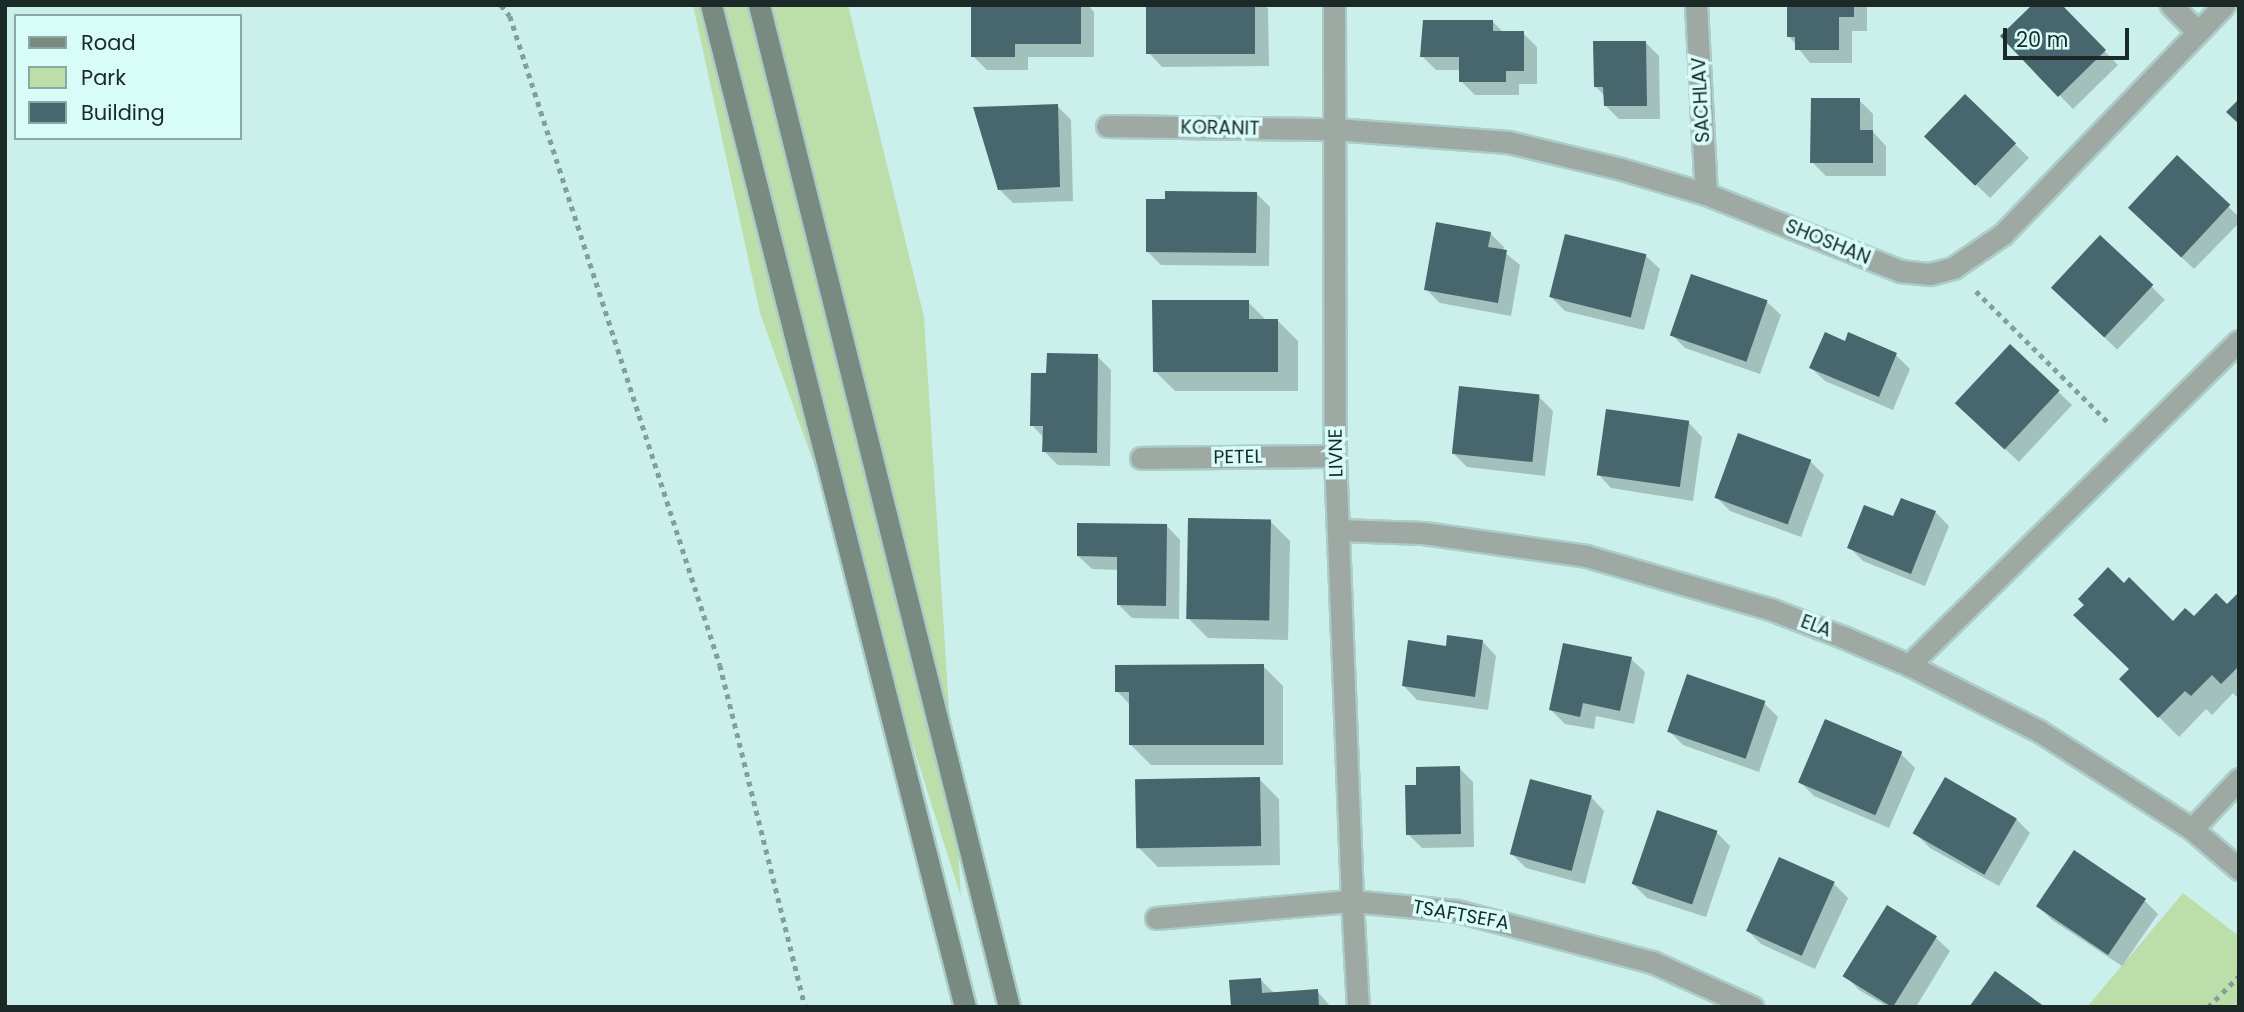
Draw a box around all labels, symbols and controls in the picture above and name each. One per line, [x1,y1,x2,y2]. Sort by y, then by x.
legend [14,14,242,140]
scale bar [2006,14,2132,58]
text: 20 m [2016,25,2069,54]
text: Road [81,28,136,57]
street label: SACHLAV [1687,57,1715,143]
text: Park [81,63,126,92]
text: Building [81,98,165,127]
street label: KORANIT [1180,116,1260,140]
street label: SHOSHAN [1782,215,1874,269]
street label: LIVNE [1324,428,1348,478]
street label: PETEL [1213,445,1263,469]
street label: ELA [1798,610,1834,642]
street label: TSAFTSEFA [1411,895,1511,935]

